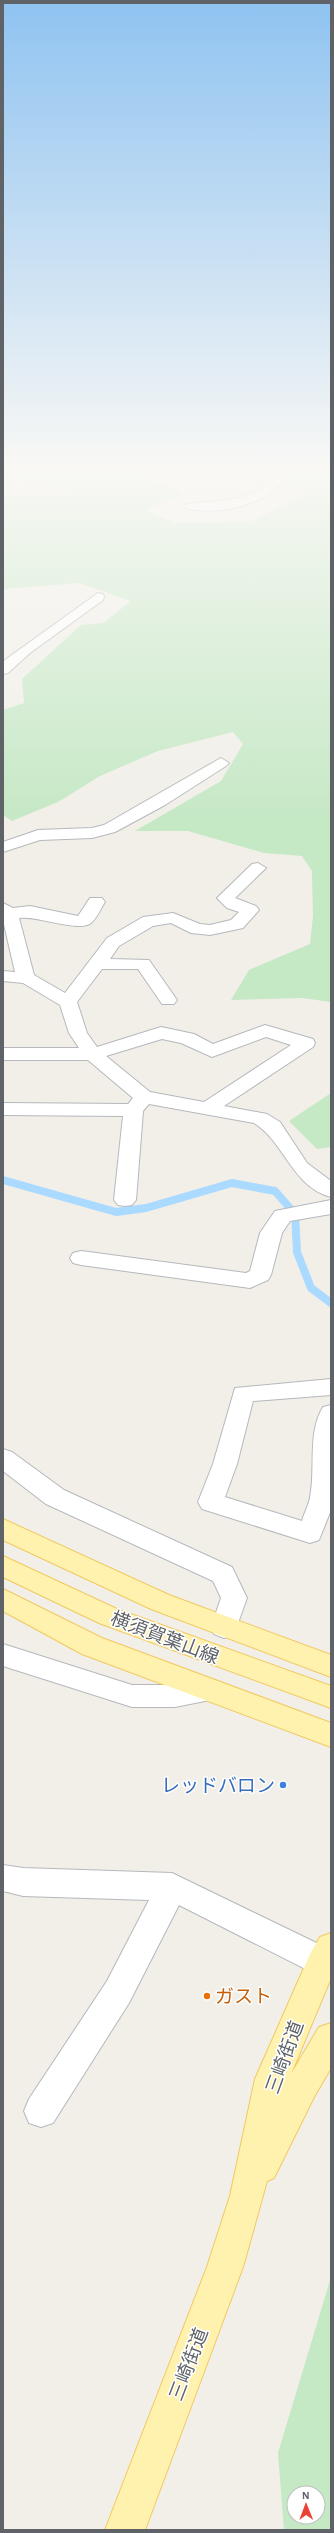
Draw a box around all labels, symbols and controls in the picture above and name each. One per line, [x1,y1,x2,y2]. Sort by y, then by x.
street label: 横須賀葉山線 [108,1607,222,1668]
place label: レッドバロン [161,1776,275,1796]
marker: レッドバロン [278,1780,288,1790]
place label: ガスト [215,1987,272,2007]
marker: ガスト [202,1991,212,2001]
street label: 三崎街道 [263,2018,307,2096]
street label: 三崎街道 [166,2325,212,2403]
north arrow [286,2485,326,2525]
text: N [302,2490,310,2501]

